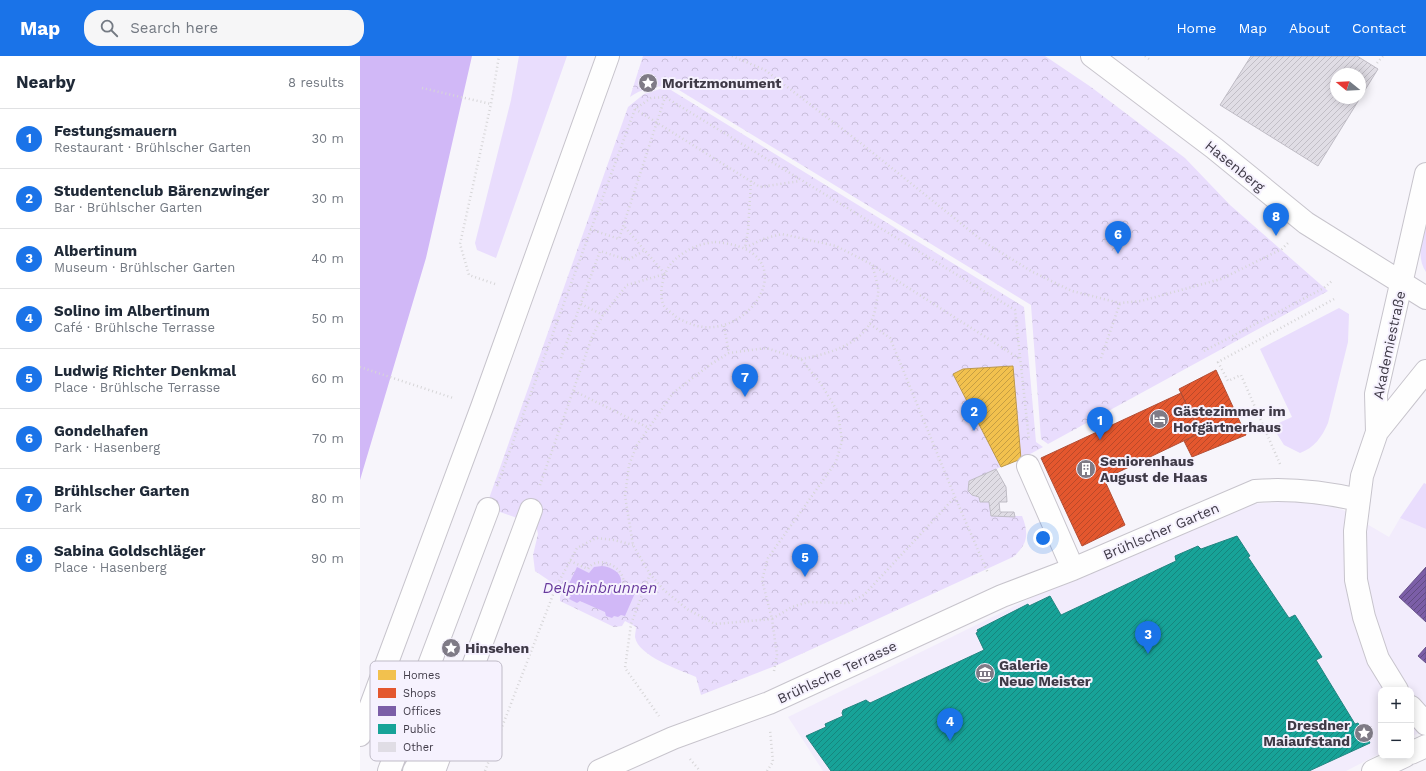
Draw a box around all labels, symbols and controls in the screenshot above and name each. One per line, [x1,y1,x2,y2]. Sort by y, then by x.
search box [84,10,364,46]
text: Map [20,17,60,40]
icon: search [98,17,120,39]
text: Search here [130,19,218,37]
text: Home [1176,20,1216,36]
text: Map [1238,20,1267,36]
text: About [1289,20,1330,36]
text: Contact [1352,20,1406,36]
north arrow [1330,68,1366,104]
text: Nearby [16,72,75,92]
place icon: Moritzmonument [637,72,659,94]
text: 8 results [288,75,344,90]
place label: Moritzmonument [662,75,781,91]
text: Festungsmauern [54,122,177,140]
text: 1 [26,131,32,146]
text: 30 m [312,131,344,146]
street label: Hasenberg [1202,137,1268,195]
text: Restaurant · Brühlscher Garten [54,140,251,155]
text: Studentenclub Bärenzwinger [54,182,270,200]
text: 2 [25,191,33,206]
text: 30 m [312,191,344,206]
text: Bar · Brühlscher Garten [54,200,202,215]
pin: 8 [1263,203,1289,236]
pin: 6 [1105,221,1131,254]
text: Albertinum [54,242,137,260]
text: 3 [25,251,33,266]
text: 40 m [311,251,344,266]
text: Museum · Brühlscher Garten [54,260,235,275]
street label: Akademiestraße [1370,289,1408,401]
text: Solino im Albertinum [54,302,210,320]
text: 4 [25,311,33,326]
text: 50 m [312,311,344,326]
text: Café · Brühlsche Terrasse [54,320,215,335]
text: Ludwig Richter Denkmal [54,362,236,380]
pin: 7 [732,364,758,397]
text: 5 [25,371,33,386]
text: 60 m [311,371,344,386]
text: Place · Brühlsche Terrasse [54,380,220,395]
pin: 2 [961,398,987,431]
place label: Gästezimmer im Hofgärtnerhaus [1173,403,1286,435]
pin: 1 [1087,407,1113,440]
hotel icon: Gästezimmer im Hofgärtnerhaus [1148,408,1170,430]
text: Gondelhafen [54,422,148,440]
text: 6 [25,431,33,446]
text: 70 m [312,431,344,446]
text: Park · Hasenberg [54,440,160,455]
place label: Seniorenhaus August de Haas [1100,453,1208,485]
building icon: Seniorenhaus August de Haas [1075,458,1097,480]
text: Brühlscher Garten [54,482,190,500]
text: 7 [25,491,33,506]
text: 80 m [311,491,344,506]
street label: Brühlscher Garten [1101,499,1221,563]
text: Park [54,500,82,515]
your location [1033,528,1053,548]
text: Sabina Goldschläger [54,542,205,560]
pin: 5 [792,544,818,577]
text: 8 [25,551,33,566]
text: 90 m [311,551,344,566]
text: Place · Hasenberg [54,560,167,575]
water label: Delphinbrunnen [543,579,657,597]
pin: 3 [1135,621,1161,654]
place icon: Hinsehen [440,637,462,659]
street label: Brühlsche Terrasse [775,637,899,707]
place label: Hinsehen [465,640,529,656]
place label: Galerie Neue Meister [999,657,1091,689]
legend [370,661,502,761]
museum icon: Galerie Neue Meister [974,662,996,684]
text: Homes [403,669,440,682]
text: Shops [403,687,436,700]
map controls [1378,687,1414,759]
button: + [1378,687,1414,723]
text: Offices [403,705,441,718]
pin: 4 [937,708,963,741]
place label: Dresdner Maiaufstand [1263,717,1350,749]
place icon: Dresdner Maiaufstand [1353,722,1375,744]
text: Public [403,723,436,736]
button: − [1378,723,1414,759]
text: Other [403,741,434,754]

